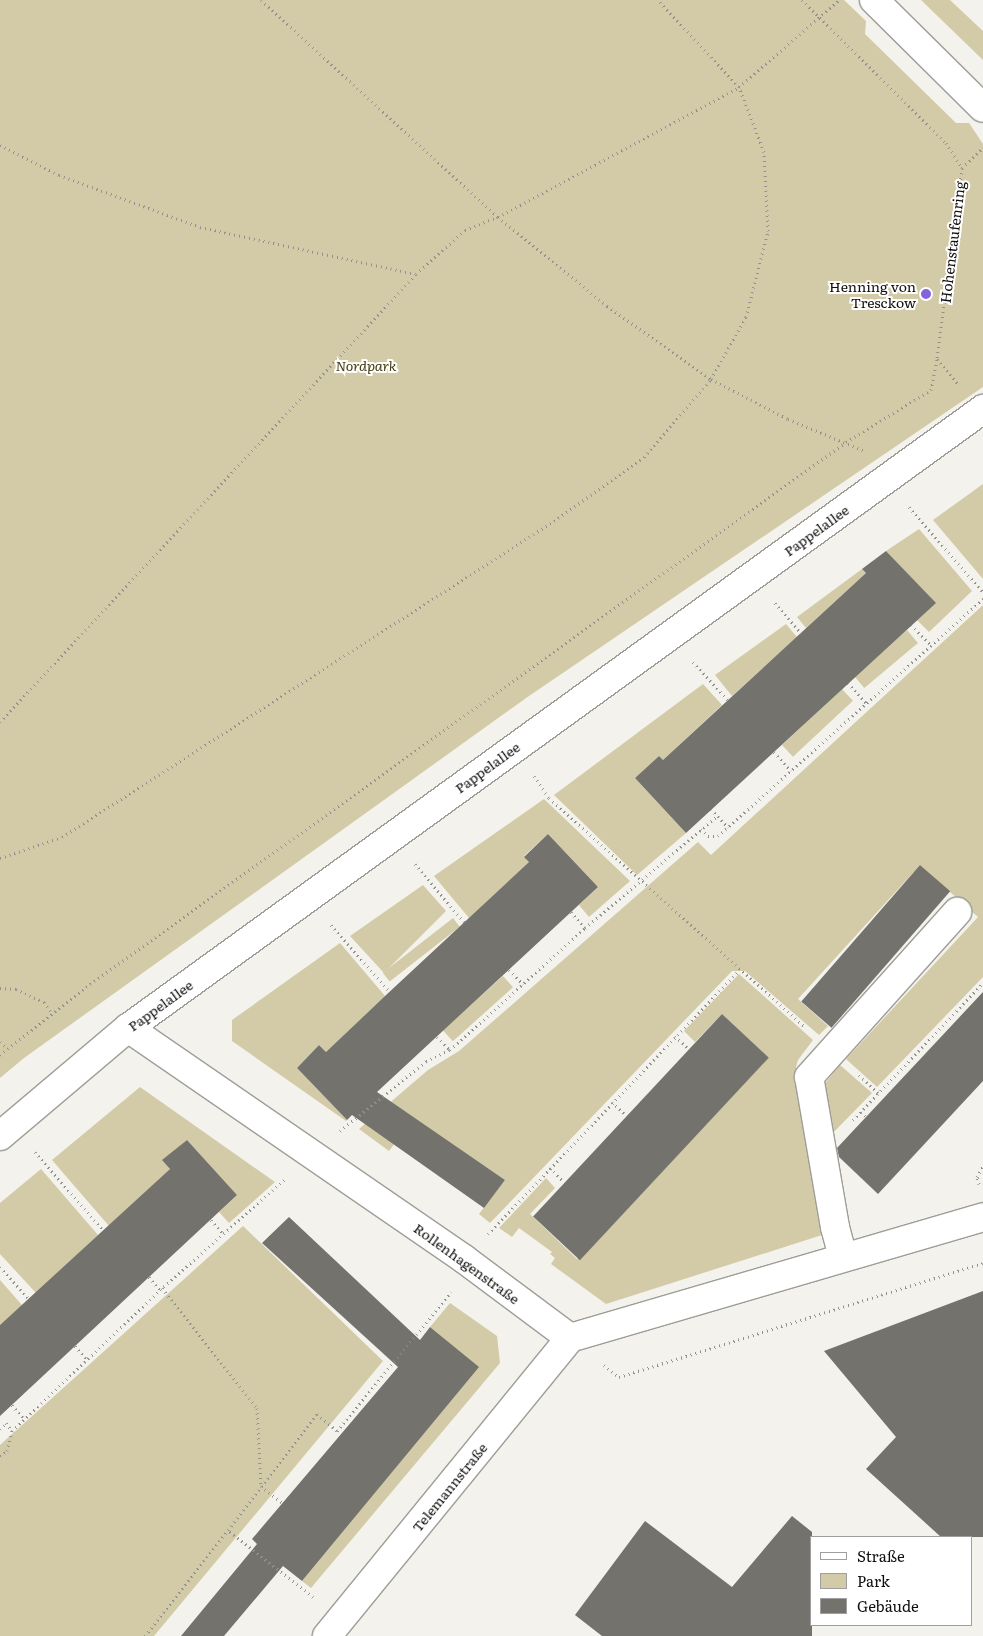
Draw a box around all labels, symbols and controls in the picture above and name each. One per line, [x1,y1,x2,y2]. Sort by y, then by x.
street label: Hohenstaufenring [936,180,968,304]
place label: Henning von Tresckow [829,278,916,310]
marker: Henning von Tresckow [920,288,932,300]
park label: Nordpark [336,357,396,373]
street label: Pappelallee [780,501,852,559]
street label: Pappelallee [451,738,523,796]
street label: Pappelallee [124,976,196,1034]
street label: Rollenhagenstraße [411,1219,523,1307]
street label: Telemannstraße [408,1439,490,1535]
legend [810,1536,973,1626]
text: Straße [857,1544,905,1567]
text: Park [857,1569,890,1592]
text: Gebäude [857,1594,919,1617]

